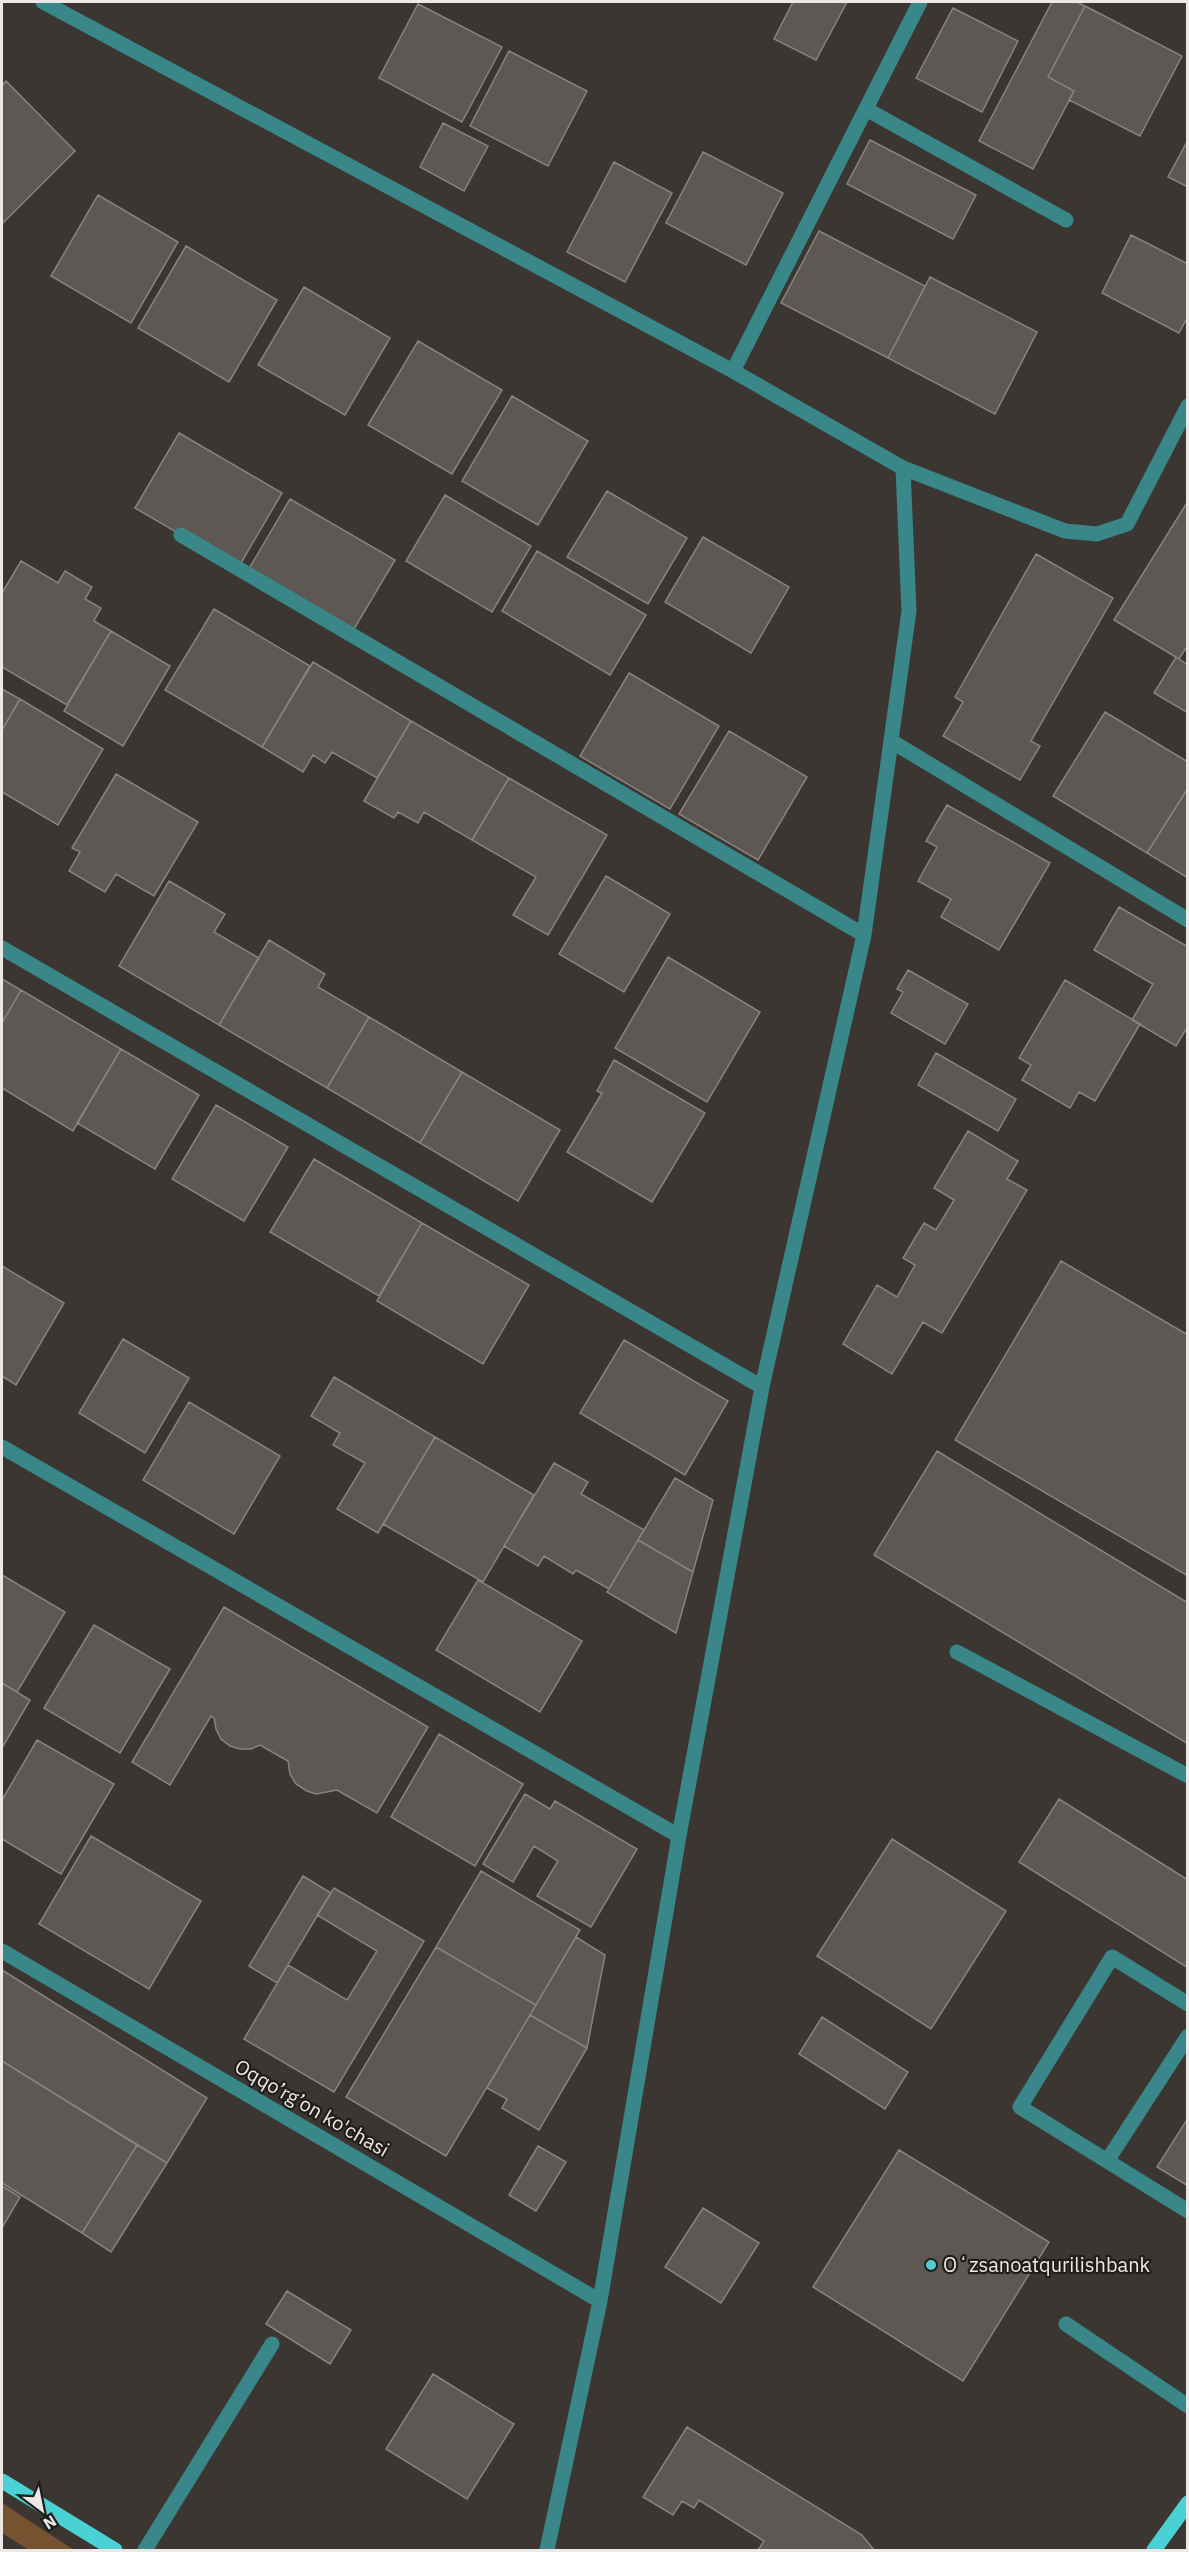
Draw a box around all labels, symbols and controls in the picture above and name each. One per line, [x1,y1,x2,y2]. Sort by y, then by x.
street label: Oqqo’rg’on ko'chasi [230,2052,394,2163]
place label: Oʻzsanoatqurilishbank [943,2251,1151,2278]
marker: Oʻzsanoatqurilishbank [924,2258,938,2272]
north arrow [12,2480,72,2540]
text: N [40,2511,60,2534]

